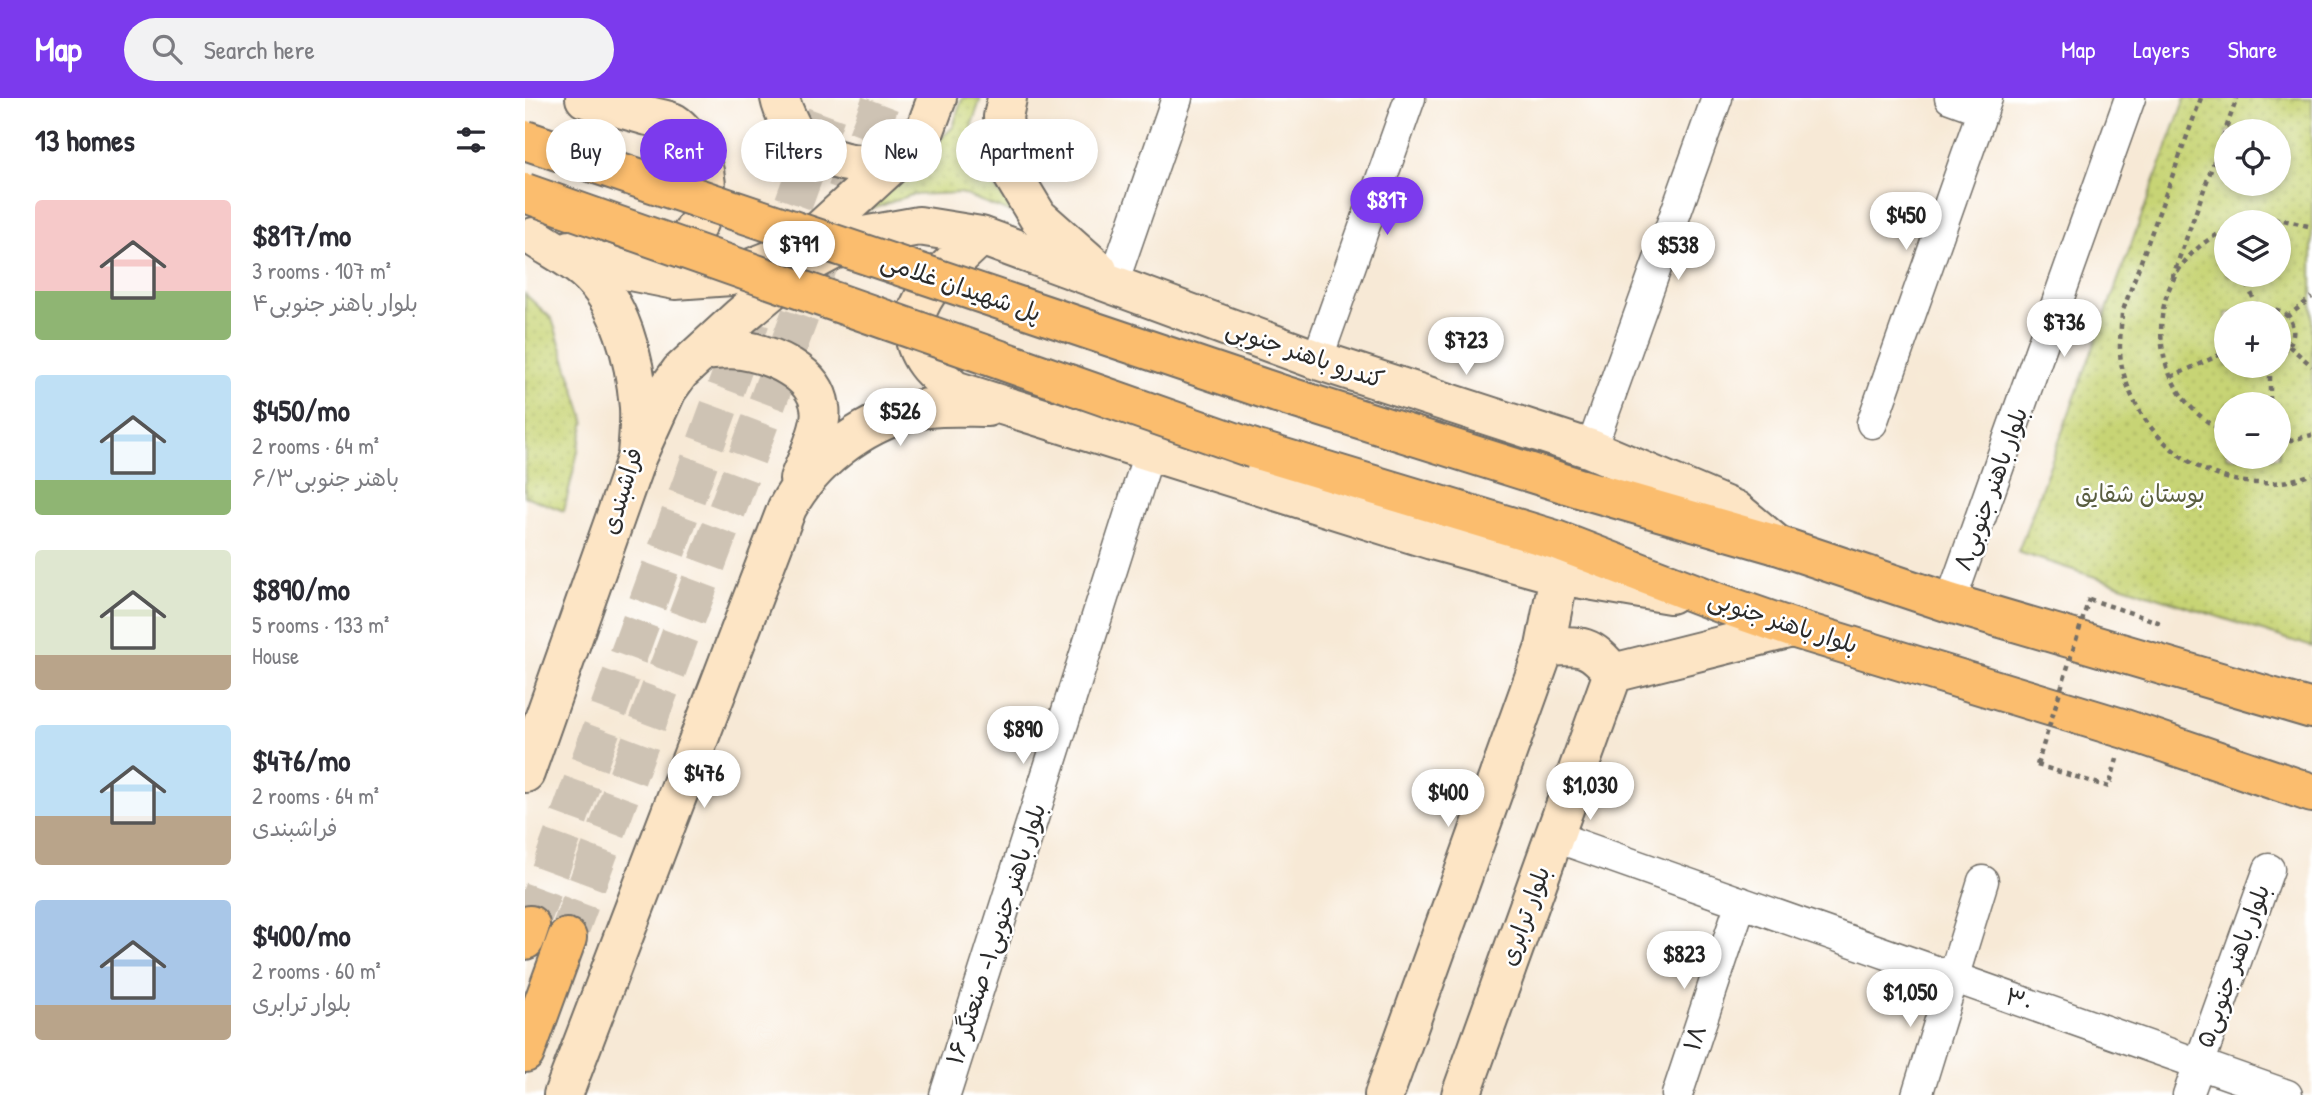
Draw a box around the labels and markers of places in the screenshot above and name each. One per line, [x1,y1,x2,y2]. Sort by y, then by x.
pin: $817 [1346,178,1428,237]
pin: $450 [1865,192,1947,252]
pin: $791 [758,222,840,281]
pin: $538 [1637,222,1719,282]
pin: $736 [2023,300,2105,359]
pin: $723 [1425,317,1507,377]
pin: $526 [859,388,941,448]
pin: $890 [982,706,1064,766]
pin: $476 [663,750,745,810]
pin: $1,030 [1533,762,1647,822]
pin: $400 [1407,770,1489,829]
pin: $823 [1643,932,1725,991]
pin: $1,050 [1853,970,1967,1029]

